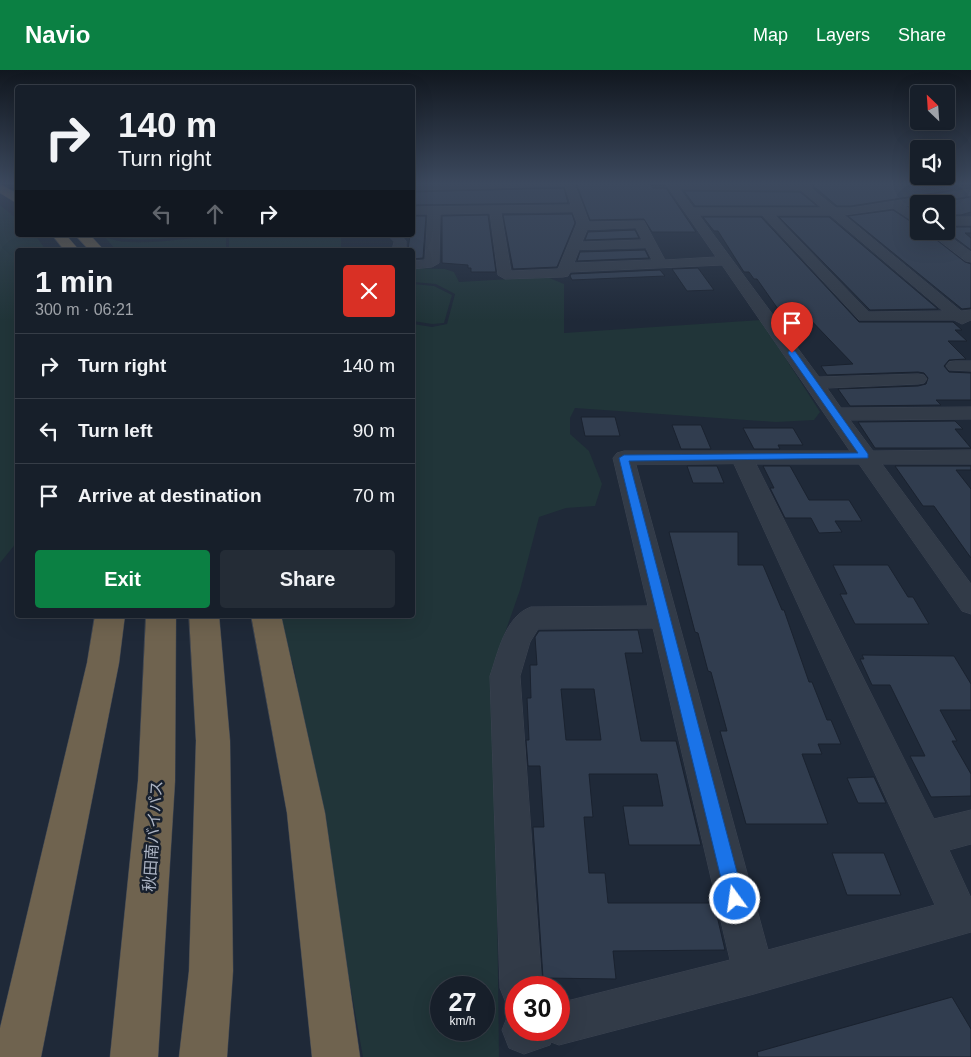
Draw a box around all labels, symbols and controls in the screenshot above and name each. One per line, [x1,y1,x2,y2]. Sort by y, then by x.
text: Navio [25,21,90,48]
text: Map [753,25,788,45]
text: Layers [816,25,870,45]
text: Share [898,25,946,45]
north arrow [910,85,955,130]
map controls [910,85,955,240]
icon: right [35,105,100,170]
text: 140 m [118,105,217,144]
button: sound [910,140,955,185]
text: Turn right [118,146,211,171]
button: search [910,195,955,240]
icon: left [148,200,176,228]
icon: ahead [201,200,229,228]
icon: right [254,200,282,228]
text: 1 min [35,265,113,298]
button: close [343,265,395,317]
text: 300 m · 06:21 [35,301,134,318]
pin [771,302,813,353]
icon: arrive [778,309,806,337]
icon: right [35,352,63,380]
text: Turn right [78,355,166,376]
text: 140 m [342,355,395,376]
icon: left [35,417,63,445]
text: Turn left [78,420,153,441]
text: 90 m [353,420,395,441]
icon: arrive [35,482,63,510]
text: Arrive at destination [78,485,262,506]
text: 70 m [353,485,395,506]
button: Exit [35,550,210,608]
button: Share [220,550,395,608]
street label: 秋田南バイパス [141,780,165,892]
position arrow [708,872,760,924]
speed limit sign: 30 [505,976,570,1041]
text: 27 [449,988,476,1016]
text: km/h [449,1014,476,1028]

